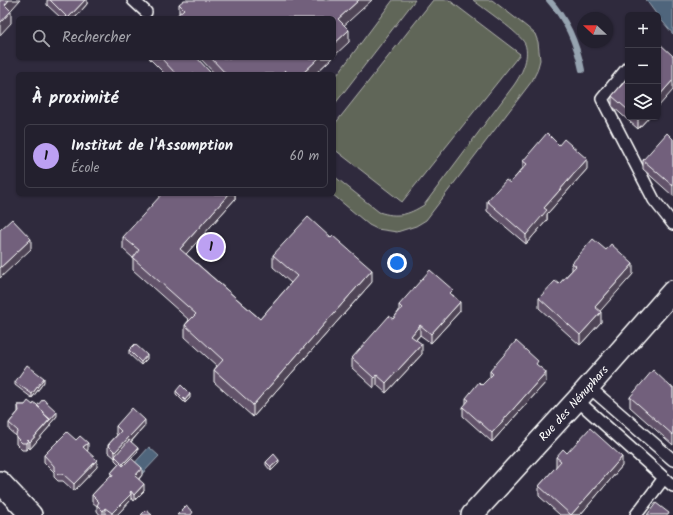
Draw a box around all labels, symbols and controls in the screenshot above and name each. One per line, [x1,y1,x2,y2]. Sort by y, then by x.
north arrow [577,12,613,48]
map controls [625,12,661,120]
button: + [625,12,661,48]
search box [16,16,336,60]
text: Rechercher [62,26,130,50]
icon: search [30,27,52,49]
button: − [625,48,661,84]
button: layers [625,84,661,120]
text: À proximité [32,85,119,112]
text: Institut de l'Assomption [71,134,233,158]
text: 1 [44,146,48,167]
text: 60 m [290,146,319,167]
text: École [71,158,99,179]
pin: 1 [198,232,224,262]
your location [387,253,407,273]
street label: Rue des Nénuphars [535,361,613,446]

